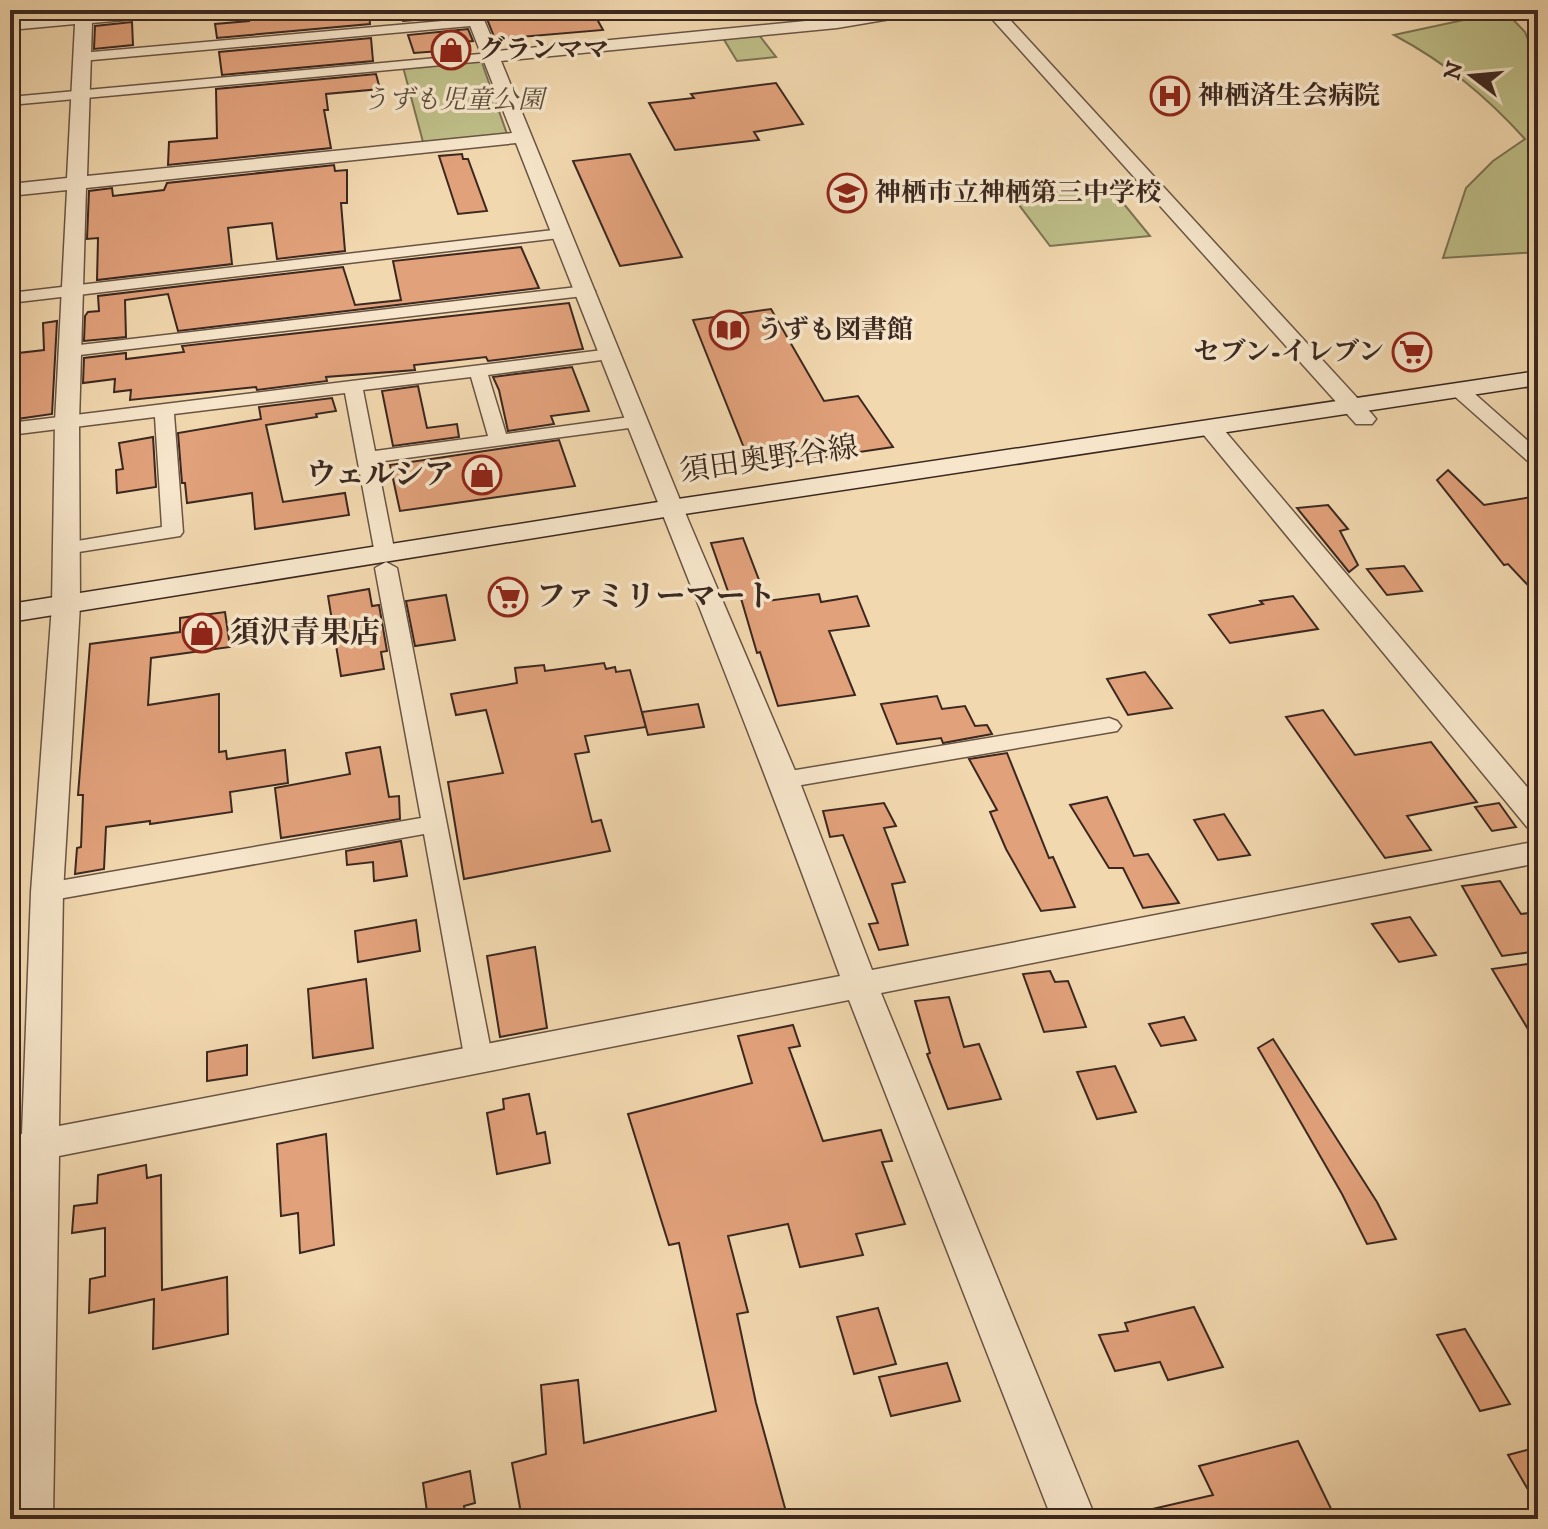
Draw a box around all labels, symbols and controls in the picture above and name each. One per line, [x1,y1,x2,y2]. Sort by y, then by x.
shop icon: グランママ [430,29,472,71]
place label: グランママ [479,34,609,67]
north arrow [1432,36,1512,116]
text: N [1439,58,1470,83]
hospital icon: 神栖済生会病院 [1149,75,1191,117]
place label: 神栖済生会病院 [1198,80,1380,113]
park label: うずも児童公園 [362,84,548,117]
school or university icon: 神栖市立神栖第三中学校 [826,172,868,214]
place label: 神栖市立神栖第三中学校 [875,177,1161,210]
library icon: うずも図書館 [708,309,750,351]
place label: うずも図書館 [757,314,913,347]
supermarket icon: セブン-イレブン [1391,331,1433,373]
place label: セブン-イレブン [1194,336,1384,369]
street label: 須田奥野谷線 [677,429,861,491]
shop icon: ウェルシア [461,454,503,496]
place label: ウェルシア [306,457,454,494]
supermarket icon: ファミリーマート [487,576,529,618]
place label: ファミリーマート [536,579,775,616]
shop icon: 須沢青果店 [181,612,223,654]
place label: 須沢青果店 [230,615,380,652]

